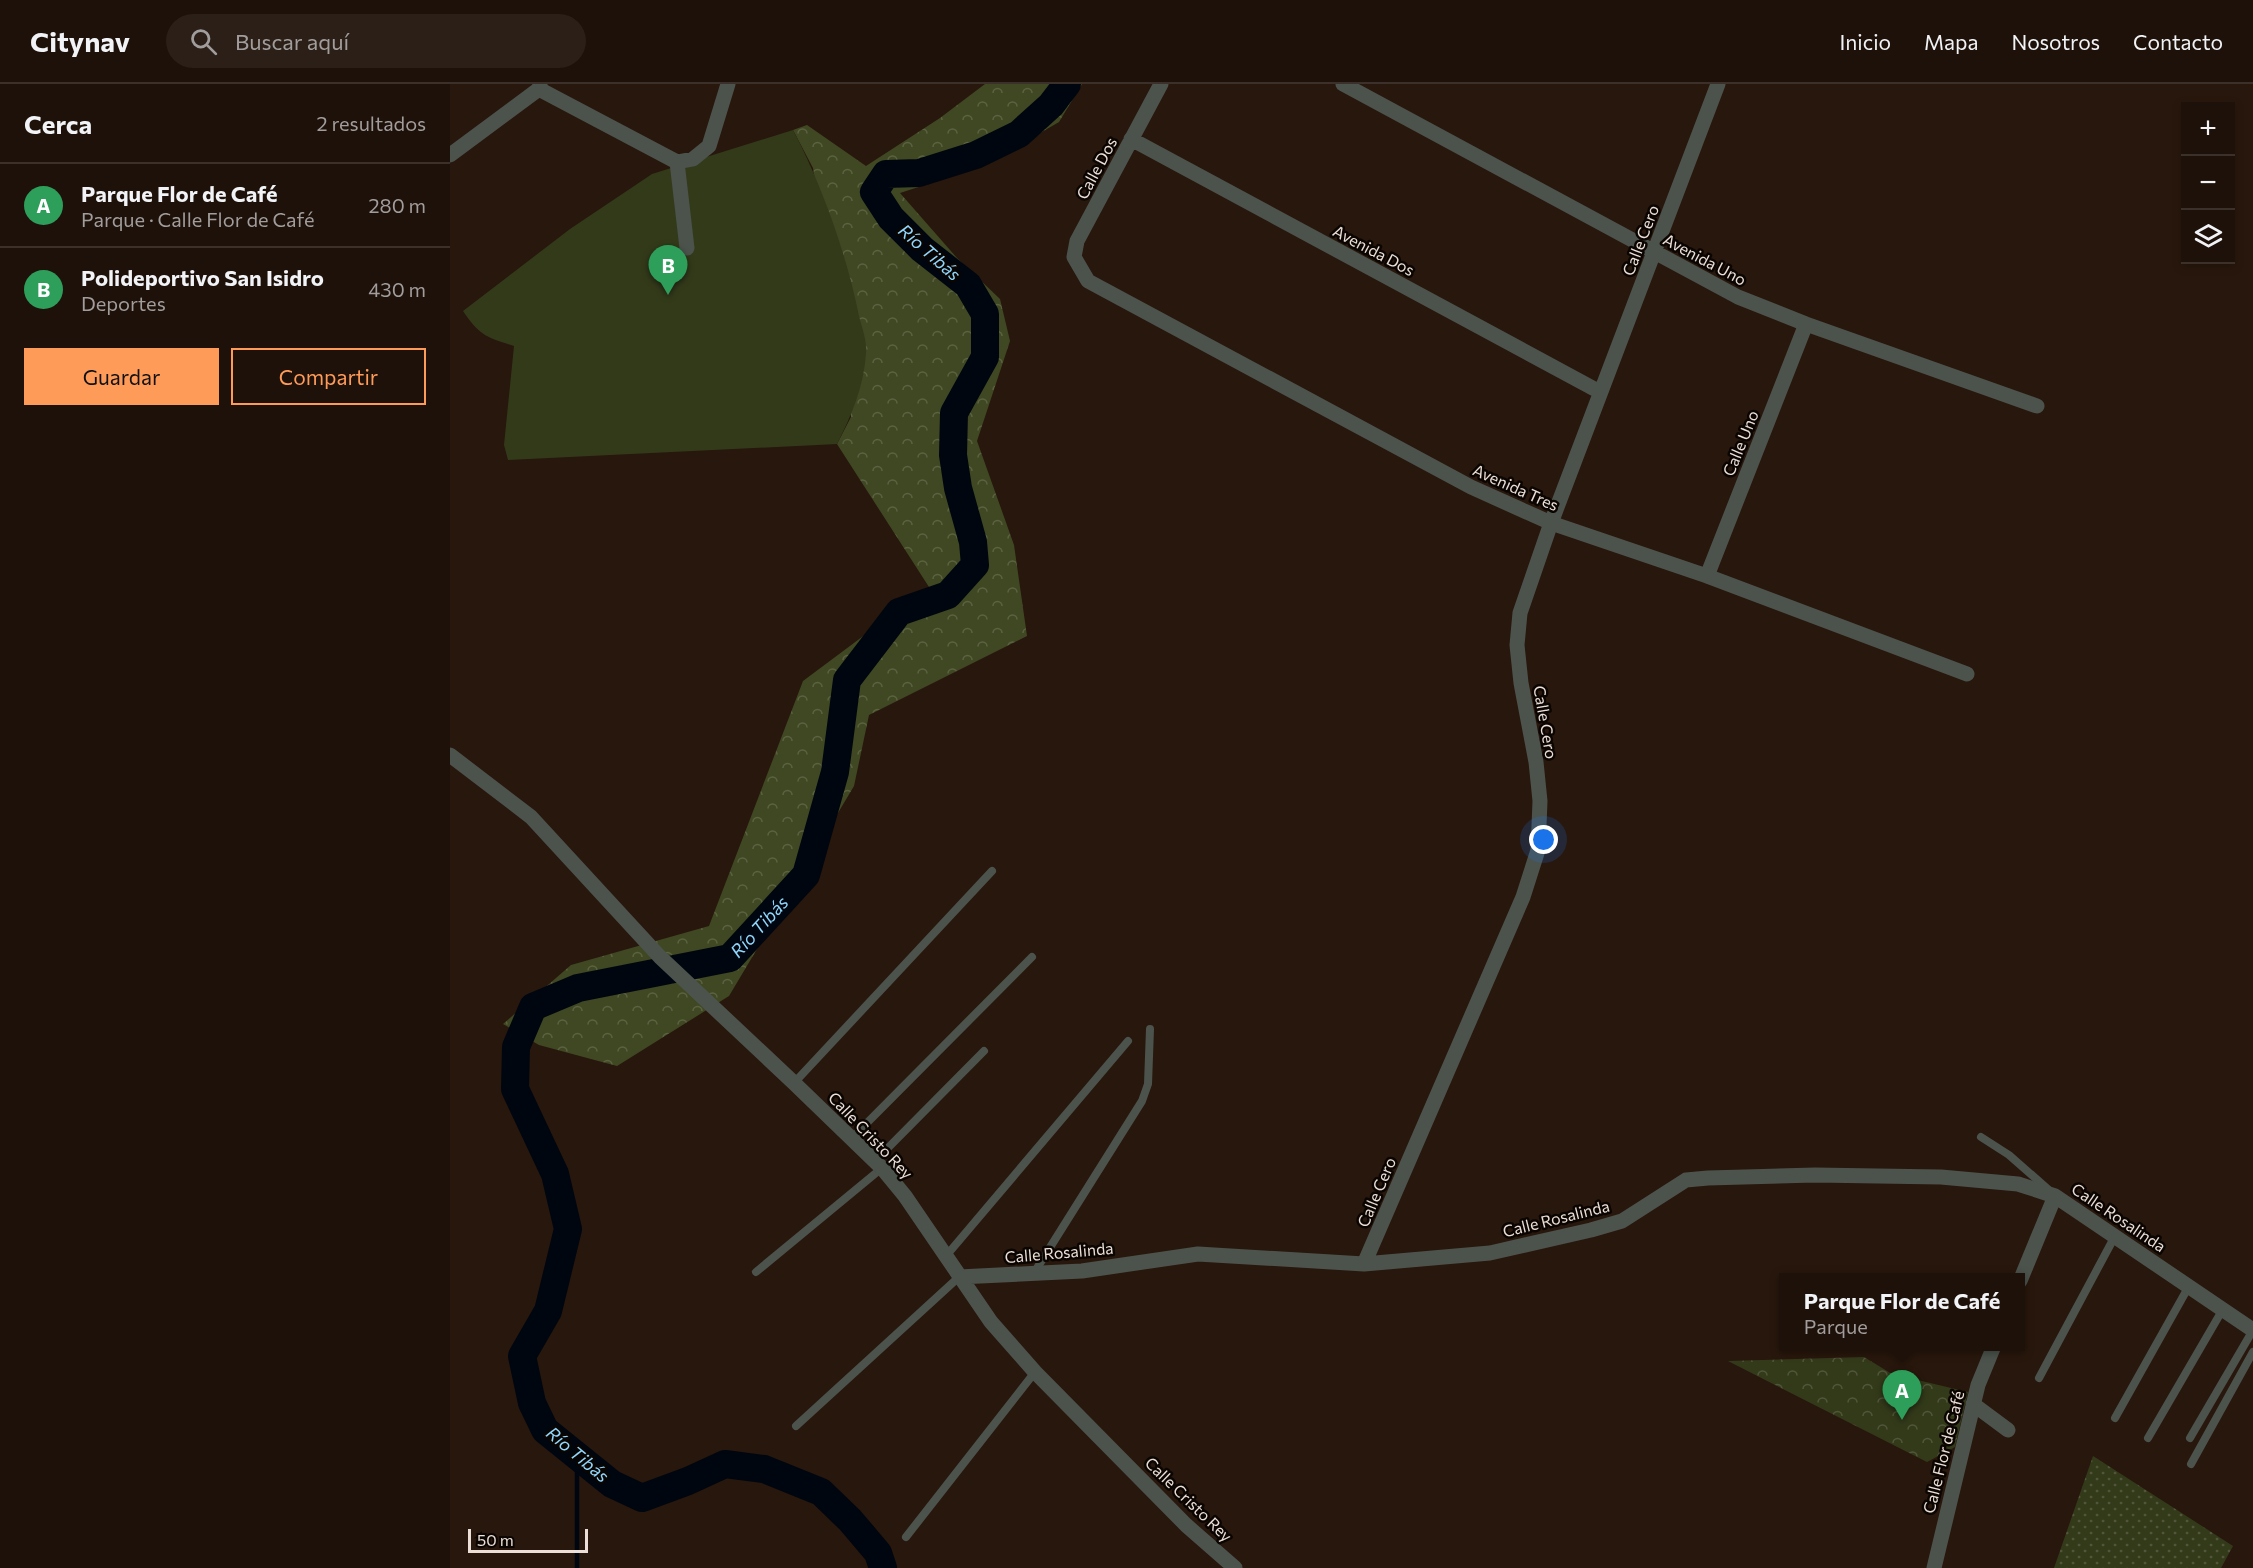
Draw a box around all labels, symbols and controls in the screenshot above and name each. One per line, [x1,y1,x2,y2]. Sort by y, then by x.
search box [166,14,586,68]
text: Citynav [30,24,130,58]
icon: search [187,25,220,58]
text: Buscar aquí [235,28,349,55]
text: Inicio [1839,29,1891,54]
text: Mapa [1924,29,1978,54]
text: Nosotros [2011,29,2100,54]
text: Contacto [2133,29,2223,54]
map controls [2181,102,2235,264]
button: + [2181,102,2235,156]
text: Cerca [24,108,92,139]
text: 2 resultados [316,111,426,135]
street label: Calle Dos [1072,134,1120,202]
button: − [2181,156,2235,210]
text: Parque Flor de Café [81,180,278,207]
text: A [36,193,51,217]
text: 280 m [368,193,426,217]
street label: Calle Cero [1618,202,1662,278]
text: Parque · Calle Flor de Café [81,207,315,231]
button: layers [2181,210,2235,264]
water label: Río Tibás [894,219,966,285]
street label: Avenida Dos [1330,221,1418,279]
street label: Avenida Uno [1660,229,1750,289]
pin: B [648,246,688,295]
text: Polideportivo San Isidro [81,264,324,291]
text: B [37,277,50,301]
text: 430 m [368,277,426,301]
text: Deportes [81,291,166,315]
button: Guardar [24,348,219,405]
button: Compartir [231,348,426,405]
street label: Calle Uno [1718,407,1762,479]
street label: Avenida Tres [1470,460,1562,514]
street label: Calle Cero [1530,684,1562,760]
your location [1529,825,1558,854]
water label: Río Tibás [725,891,792,962]
street label: Calle Cristo Rey [825,1088,917,1182]
street label: Calle Cero [1353,1154,1399,1230]
street label: Calle Rosalinda [2068,1179,2170,1255]
street label: Calle Rosalinda [1501,1196,1611,1240]
street label: Calle Rosalinda [1004,1238,1114,1266]
popup [1779,1273,2025,1351]
text: Parque Flor de Café [1804,1287,2000,1314]
text: Parque [1804,1314,1868,1338]
pin: A [1882,1370,1922,1420]
street label: Calle Flor de Café [1919,1389,1967,1515]
water label: Río Tibás [542,1421,614,1487]
street label: Calle Cristo Rey [1142,1453,1236,1545]
scale bar [468,1526,588,1554]
text: 50 m [477,1530,514,1549]

